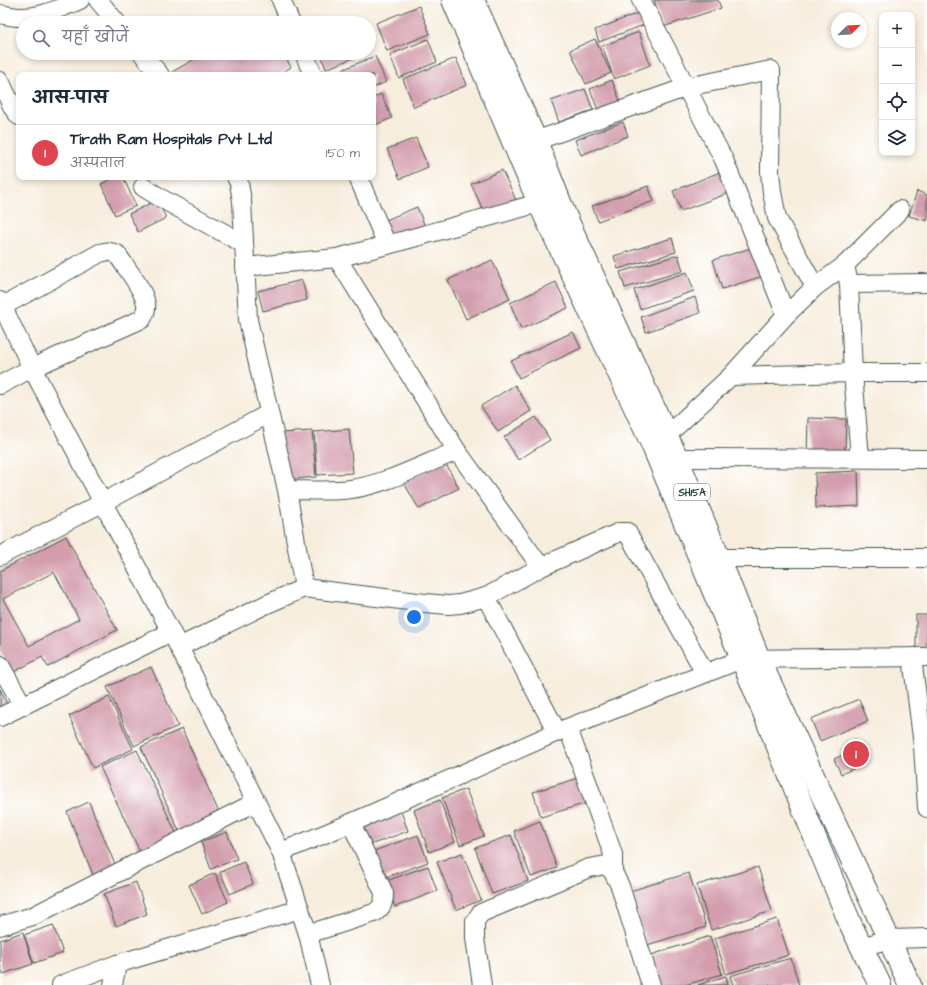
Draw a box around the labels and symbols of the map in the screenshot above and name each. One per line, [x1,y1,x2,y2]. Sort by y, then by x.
north arrow [831,12,867,48]
road number: SH15A [674,484,710,500]
your location [404,607,424,627]
pin: 1 [843,739,869,769]

